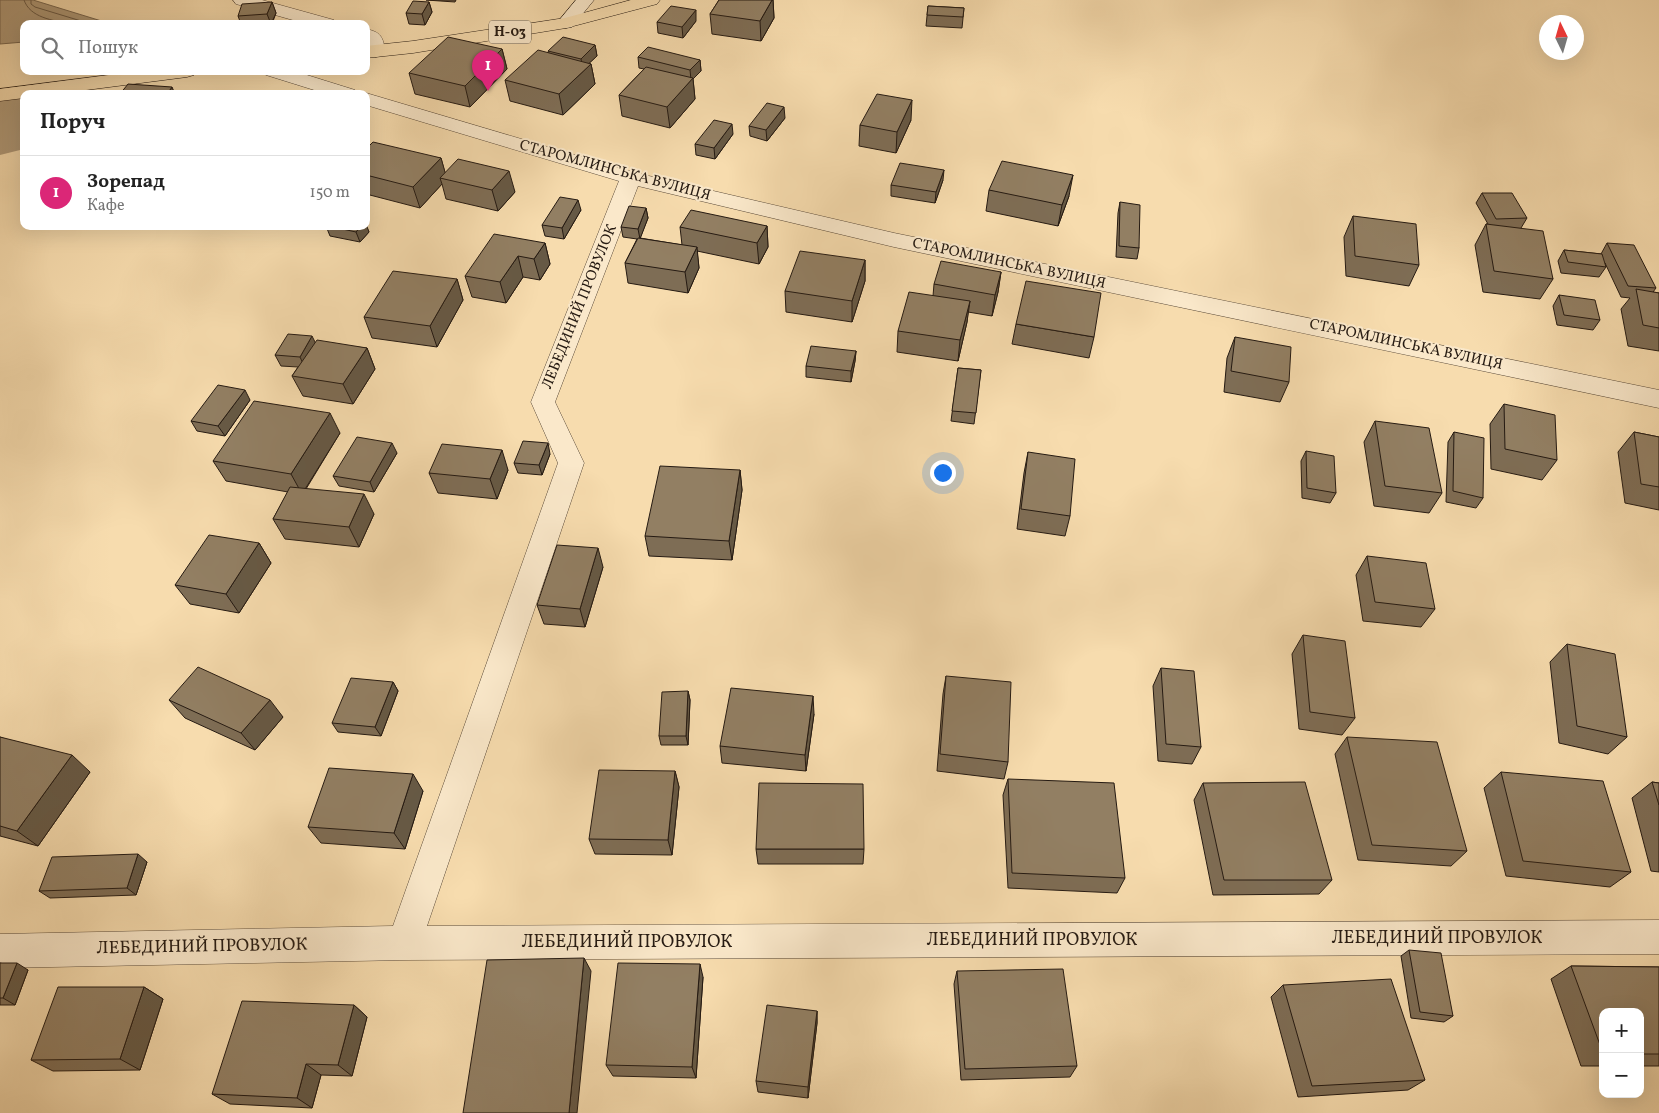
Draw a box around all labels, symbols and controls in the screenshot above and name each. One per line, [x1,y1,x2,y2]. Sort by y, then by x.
north arrow [1539,15,1584,60]
search box [20,20,370,75]
road number: Н-03 [489,21,531,44]
icon: search [38,34,66,62]
text: Пошук [78,35,138,61]
pin: 1 [472,50,504,91]
text: Поруч [40,108,105,137]
street label: СТАРОМЛИНСЬКА ВУЛИЦЯ [517,135,713,207]
text: Зорепад [87,169,165,195]
text: 1 [53,182,59,204]
text: 150 m [309,182,350,204]
text: Кафе [87,195,125,217]
street label: ЛЕБЕДИНИЙ ПРОВУЛОК [537,221,623,393]
street label: СТАРОМЛИНСЬКА ВУЛИЦЯ [910,233,1108,295]
street label: СТАРОМЛИНСЬКА ВУЛИЦЯ [1307,314,1505,376]
your location [930,460,956,486]
street label: ЛЕБЕДИНИЙ ПРОВУЛОК [1331,926,1543,951]
street label: ЛЕБЕДИНИЙ ПРОВУЛОК [926,928,1138,953]
street label: ЛЕБЕДИНИЙ ПРОВУЛОК [521,930,733,955]
street label: ЛЕБЕДИНИЙ ПРОВУЛОК [96,933,308,961]
map controls [1599,1008,1644,1098]
button: + [1599,1008,1644,1053]
button: − [1599,1053,1644,1098]

